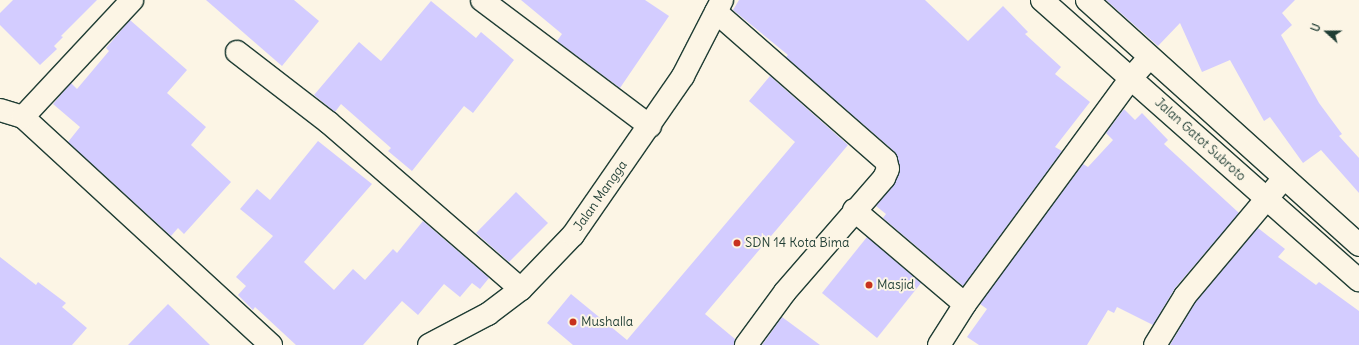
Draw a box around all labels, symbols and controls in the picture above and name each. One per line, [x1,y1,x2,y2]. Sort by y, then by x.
north arrow [1307,12,1347,52]
text: U [1308,22,1324,34]
street label: Jalan Gatot Subroto [1151,95,1249,185]
street label: Jalan Mangga [571,158,631,234]
place label: SDN 14 Kota Bima [745,235,850,251]
marker: SDN 14 Kota Bima [732,238,742,248]
place label: Masjid [877,277,914,293]
marker: Masjid [864,280,874,290]
place label: Mushalla [581,314,633,330]
marker: Mushalla [568,317,578,327]

